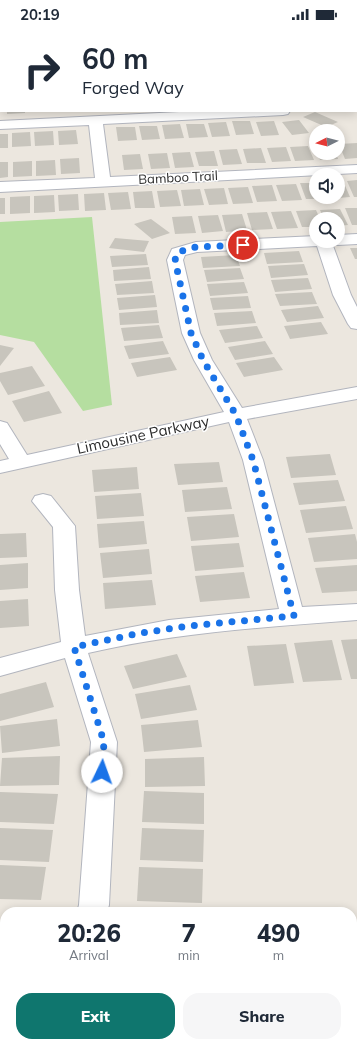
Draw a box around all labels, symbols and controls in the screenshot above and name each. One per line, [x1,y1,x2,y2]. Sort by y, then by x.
text: 20:19 [20,5,60,24]
text: 60 m [82,41,148,76]
icon: right [16,44,68,96]
text: Forged Way [82,76,184,99]
north arrow [309,124,345,160]
map controls [309,124,345,248]
street label: Bamboo Trail [138,167,218,187]
button: sound [309,168,345,204]
button: search [309,212,345,248]
pin [226,228,260,262]
icon: arrive [232,234,254,256]
street label: Limousine Parkway [75,411,211,458]
position arrow [81,751,123,793]
text: 20:26 [57,918,121,948]
text: 7 [182,918,196,948]
text: 490 [257,918,300,948]
text: Arrival [69,947,109,963]
text: min [178,947,200,963]
text: m [273,947,284,963]
button: Exit [16,993,175,1039]
button: Share [183,993,341,1039]

